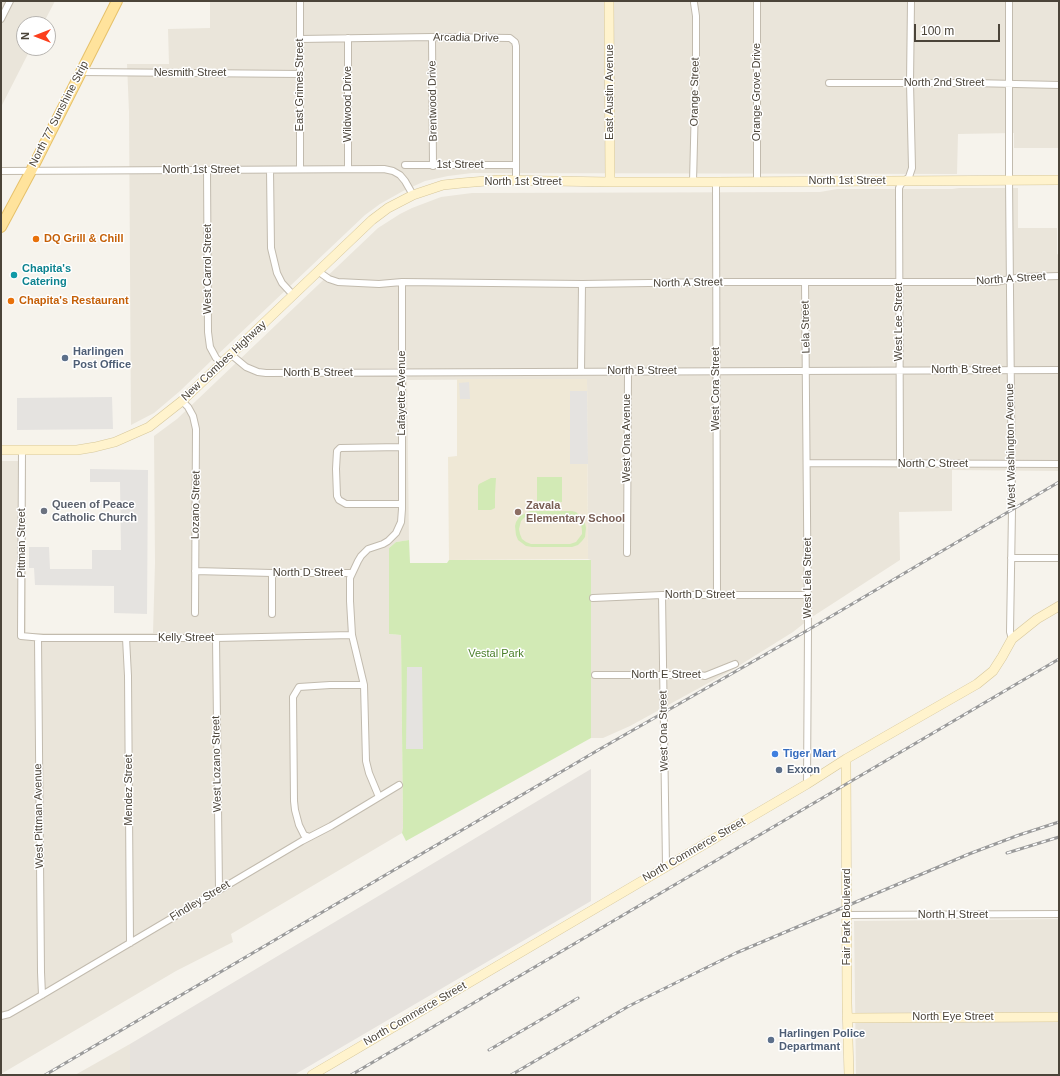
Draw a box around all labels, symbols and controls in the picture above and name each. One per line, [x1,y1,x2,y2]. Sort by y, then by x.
north arrow [16,16,56,56]
scale bar [916,16,1002,42]
text: 100 m [921,24,954,38]
street label: Arcadia Drive [433,31,499,45]
text: N [19,32,31,40]
street label: East Grimes Street [293,39,307,131]
street label: Orange Grove Drive [750,43,764,141]
street label: East Austin Avenue [603,44,617,140]
street label: Orange Street [688,57,702,127]
street label: North 77 Sunshine Strip [27,59,91,169]
street label: Brentwood Drive [426,60,440,142]
street label: Nesmith Street [154,66,226,80]
street label: Wildwood Drive [341,66,355,142]
street label: North 2nd Street [904,76,984,90]
street label: 1st Street [436,158,484,172]
street label: North 1st Street [162,163,240,177]
street label: North 1st Street [808,174,886,188]
street label: North 1st Street [484,175,562,189]
street label: West Carrol Street [201,224,215,314]
place label: DQ Grill & Chill [44,232,123,246]
marker: DQ Grill & Chill [31,234,41,244]
place label: Chapita's Catering [22,262,71,288]
marker: Chapita's Catering [9,270,19,280]
street label: North A Street [976,270,1046,288]
street label: North A Street [653,276,723,290]
street label: West Lee Street [892,283,906,361]
place label: Chapita's Restaurant [19,294,129,308]
marker: Chapita's Restaurant [6,296,16,306]
street label: Lela Street [799,300,813,354]
street label: New Combes Highway [179,318,269,404]
place label: Harlingen Post Office [73,345,131,371]
street label: West Cora Street [709,347,723,431]
street label: Lafayette Avenue [395,350,409,436]
marker: Harlingen Post Office [60,353,70,363]
street label: North B Street [931,363,1001,377]
street label: North B Street [607,364,677,378]
street label: North B Street [283,366,353,380]
street label: West Washington Avenue [1003,383,1019,509]
street label: West Ona Avenue [620,394,634,482]
street label: North C Street [898,457,968,471]
street label: Lozano Street [189,471,203,539]
place label: Queen of Peace Catholic Church [52,498,137,524]
place label: Zavala Elementary School [526,499,625,525]
marker: Queen of Peace Catholic Church [39,506,49,516]
marker: Zavala Elementary School [513,507,523,517]
street label: Pittman Street [15,508,29,578]
street label: West Lela Street [801,537,815,619]
street label: North D Street [273,566,343,580]
street label: North D Street [665,588,735,602]
street label: Kelly Street [158,631,214,645]
park label: Vestal Park [468,647,524,661]
street label: North E Street [631,668,701,682]
street label: West Ona Street [657,690,671,772]
street label: West Lozano Street [210,716,224,812]
place label: Tiger Mart [783,747,836,761]
marker: Tiger Mart [770,749,780,759]
street label: Mendez Street [122,754,136,826]
street label: West Pittman Avenue [31,763,47,869]
place label: Exxon [787,763,820,777]
marker: Exxon [774,765,784,775]
street label: North Commerce Street [640,815,748,885]
street label: Fair Park Boulevard [840,868,854,966]
street label: Findley Street [168,878,232,924]
street label: North H Street [918,908,988,922]
street label: North Commerce Street [361,979,469,1049]
street label: North Eye Street [912,1010,994,1024]
place label: Harlingen Police Departmant [779,1027,865,1053]
marker: Harlingen Police Departmant [766,1035,776,1045]

